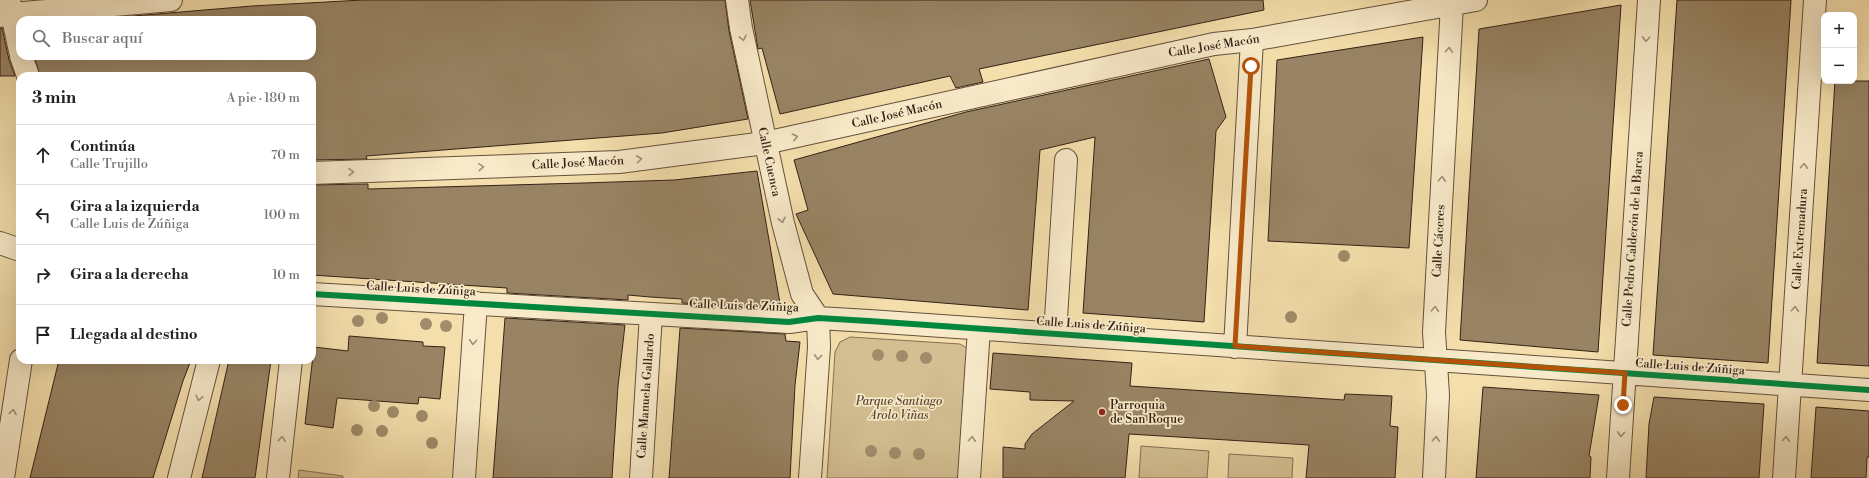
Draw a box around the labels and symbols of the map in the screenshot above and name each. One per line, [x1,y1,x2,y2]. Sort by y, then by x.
street label: Calle José Macón [1167,31,1261,61]
one-way arrow [739,35,747,42]
one-way arrow [1642,36,1651,42]
one-way arrow [1445,47,1454,53]
route start [1242,57,1260,75]
street label: Calle José Macón [850,96,944,132]
street label: Calle Cuenca [754,126,784,199]
one-way arrow [792,133,798,141]
street label: Calle Pedro Calderón de la Barca [1619,150,1647,327]
street label: Calle José Macón [532,153,624,173]
one-way arrow [636,155,642,164]
one-way arrow [478,163,484,171]
one-way arrow [1800,163,1809,169]
one-way arrow [348,168,354,176]
one-way arrow [1438,176,1447,182]
street label: Calle Extremadura [1789,187,1811,290]
street label: Calle Cáceres [1430,204,1448,278]
one-way arrow [777,217,786,224]
street label: Calle Luis de Zúñiga [366,279,477,299]
street label: Calle Luis de Zúñiga [689,297,800,315]
one-way arrow [1431,306,1440,312]
one-way arrow [1791,306,1800,312]
street label: Calle Luis de Zúñiga [1036,314,1147,336]
street label: Calle Manuela Gallardo [634,333,658,459]
one-way arrow [469,339,478,345]
one-way arrow [814,354,823,360]
street label: Calle Luis de Zúñiga [1635,356,1746,378]
park label: Parque Santiago Arolo Viñas [855,394,942,423]
one-way arrow [196,395,204,401]
route end [1614,396,1632,414]
place label: Parroquia de San Roque [1110,398,1183,427]
marker: Parroquia de San Roque [1097,407,1107,417]
one-way arrow [8,409,17,415]
one-way arrow [1617,431,1626,437]
one-way arrow [278,436,287,442]
one-way arrow [967,436,976,442]
one-way arrow [1432,436,1440,442]
one-way arrow [1782,436,1791,442]

